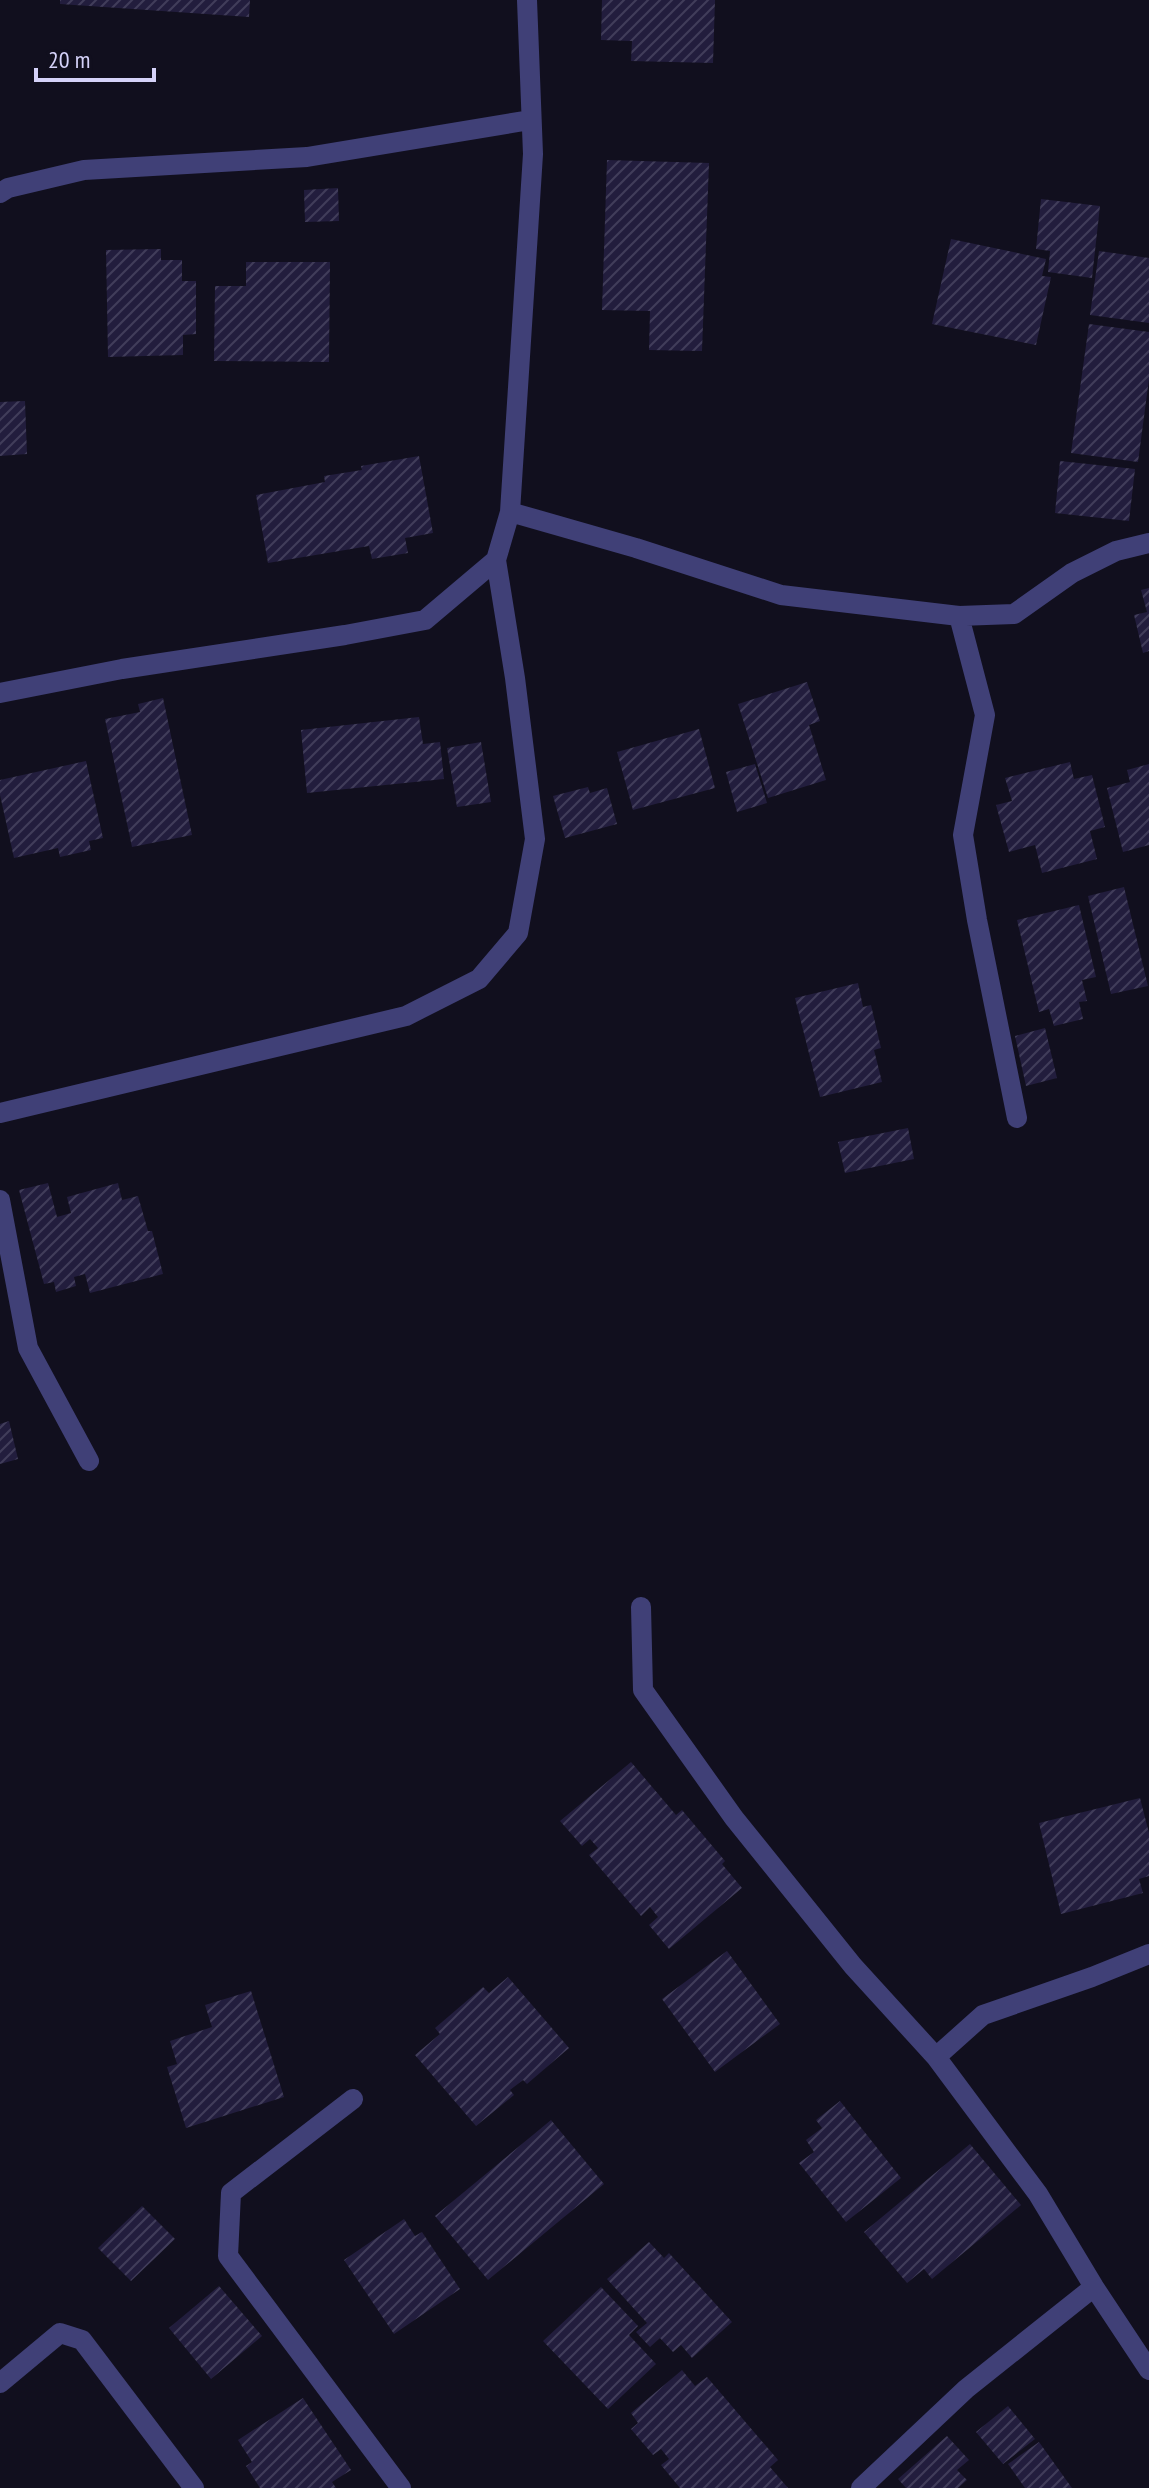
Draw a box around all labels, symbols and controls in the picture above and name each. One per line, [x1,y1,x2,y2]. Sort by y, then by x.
scale bar [36,32,154,82]
text: 20 m [48,44,90,75]

